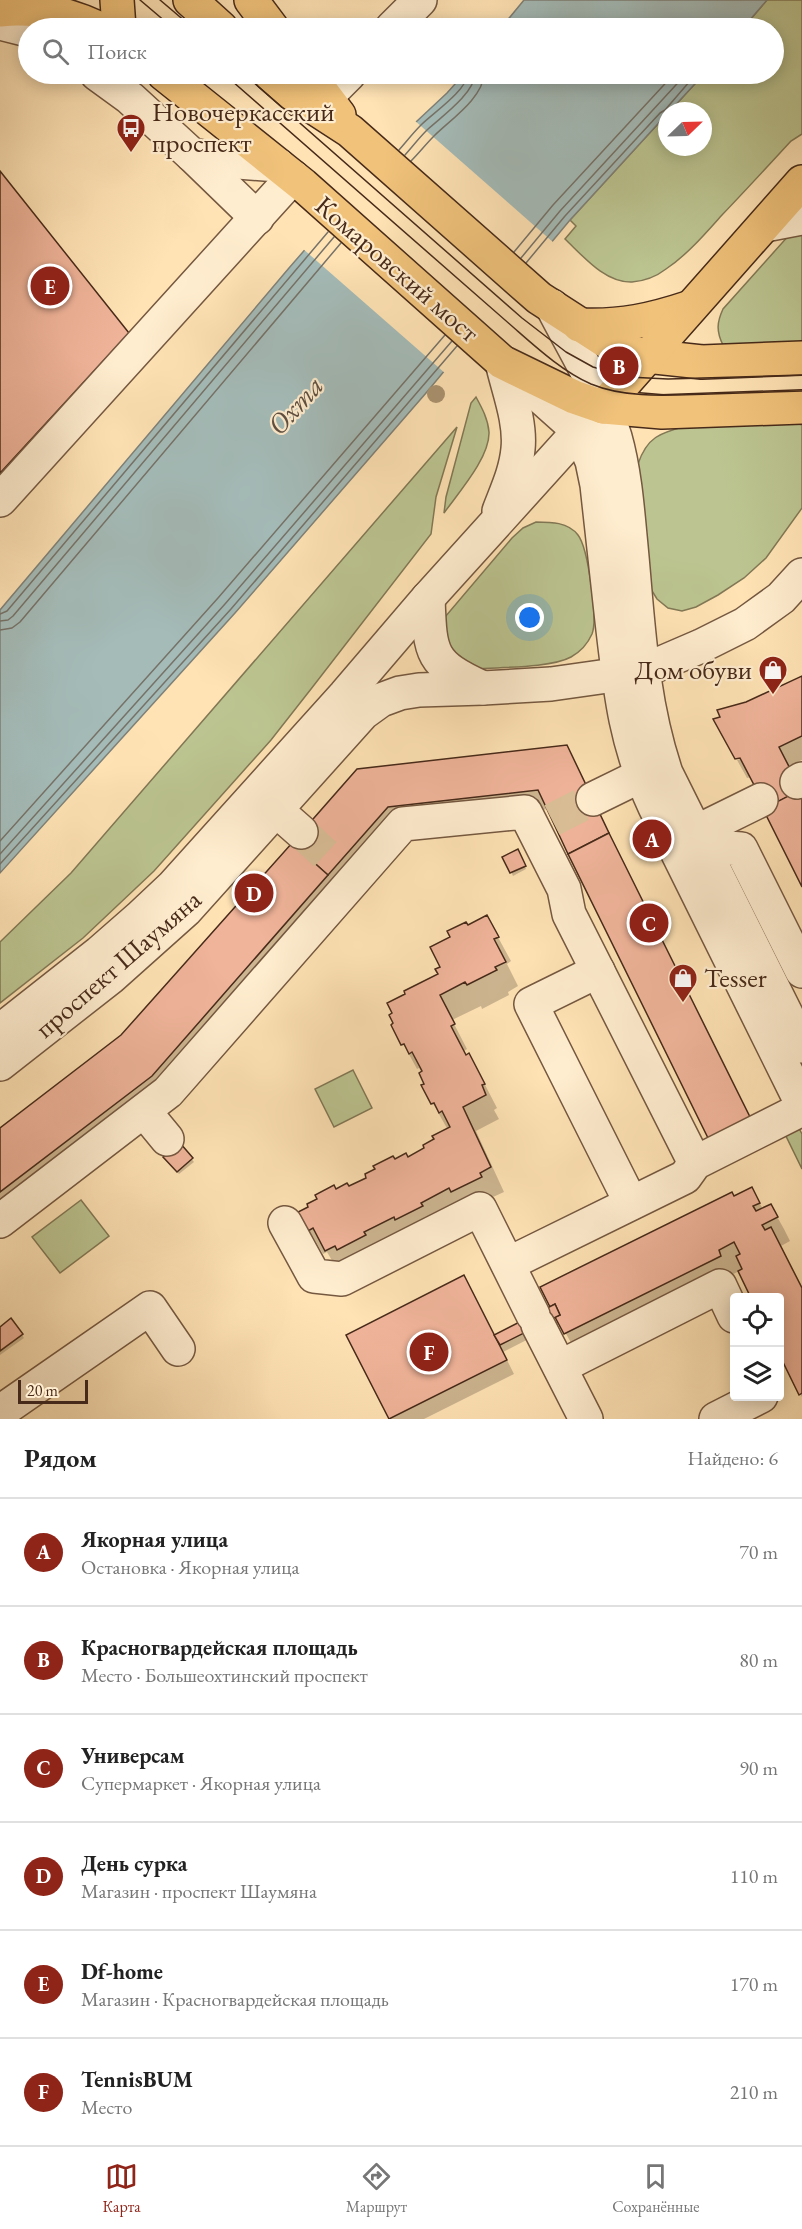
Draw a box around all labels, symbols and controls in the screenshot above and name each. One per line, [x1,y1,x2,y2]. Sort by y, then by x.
search box [18,18,784,84]
icon: search [39,35,72,68]
text: Поиск [87,37,147,66]
place label: Новочеркасский проспект [152,94,334,160]
north arrow [658,102,712,156]
bus stop icon: Новочеркасский проспект [115,112,147,154]
street label: Комаровский мост [308,188,487,350]
pin: E [31,264,70,308]
pin: B [600,344,638,388]
water label: Охта [259,368,331,442]
your location [515,603,544,632]
place label: Дом обуви [635,652,752,687]
shop icon: Дом обуви [757,654,789,696]
pin: A [632,816,672,862]
pin: D [234,870,274,916]
street label: проспект Шаумяна [27,882,208,1045]
pin: C [630,900,668,946]
place label: Tesser [704,960,767,995]
shop icon: Tesser [667,962,699,1004]
map controls [730,1293,784,1401]
button: locate [730,1293,784,1347]
pin: F [410,1330,448,1374]
button: layers [730,1347,784,1401]
scale bar [18,1377,88,1404]
text: 20 m [27,1380,58,1401]
text: Рядом [24,1441,97,1475]
text: Найдено: 6 [687,1445,778,1471]
text: Якорная улица [81,1525,228,1554]
text: A [36,1539,51,1565]
text: 70 m [739,1539,778,1565]
text: Остановка · Якорная улица [81,1554,300,1580]
text: Красногвардейская площадь [81,1633,358,1662]
text: B [37,1647,50,1673]
text: 80 m [739,1647,778,1673]
text: Место · Большеохтинский проспект [81,1662,368,1688]
text: Универсам [81,1741,185,1770]
text: C [36,1755,51,1781]
text: 90 m [739,1755,778,1781]
text: Супермаркет · Якорная улица [81,1770,321,1796]
text: День сурка [81,1849,187,1878]
text: D [36,1863,51,1889]
text: 110 m [730,1863,778,1889]
text: Магазин · проспект Шаумяна [81,1878,317,1904]
text: Df-home [81,1957,163,1986]
text: E [38,1971,49,1997]
text: 170 m [730,1971,778,1997]
text: Магазин · Красногвардейская площадь [81,1986,389,2012]
text: TennisBUM [81,2065,193,2094]
text: F [38,2079,49,2105]
text: 210 m [730,2079,778,2105]
text: Место [81,2094,132,2120]
tab: Карта [103,2160,141,2217]
tab: Маршрут [346,2160,407,2217]
tab: Сохранённые [612,2160,699,2217]

